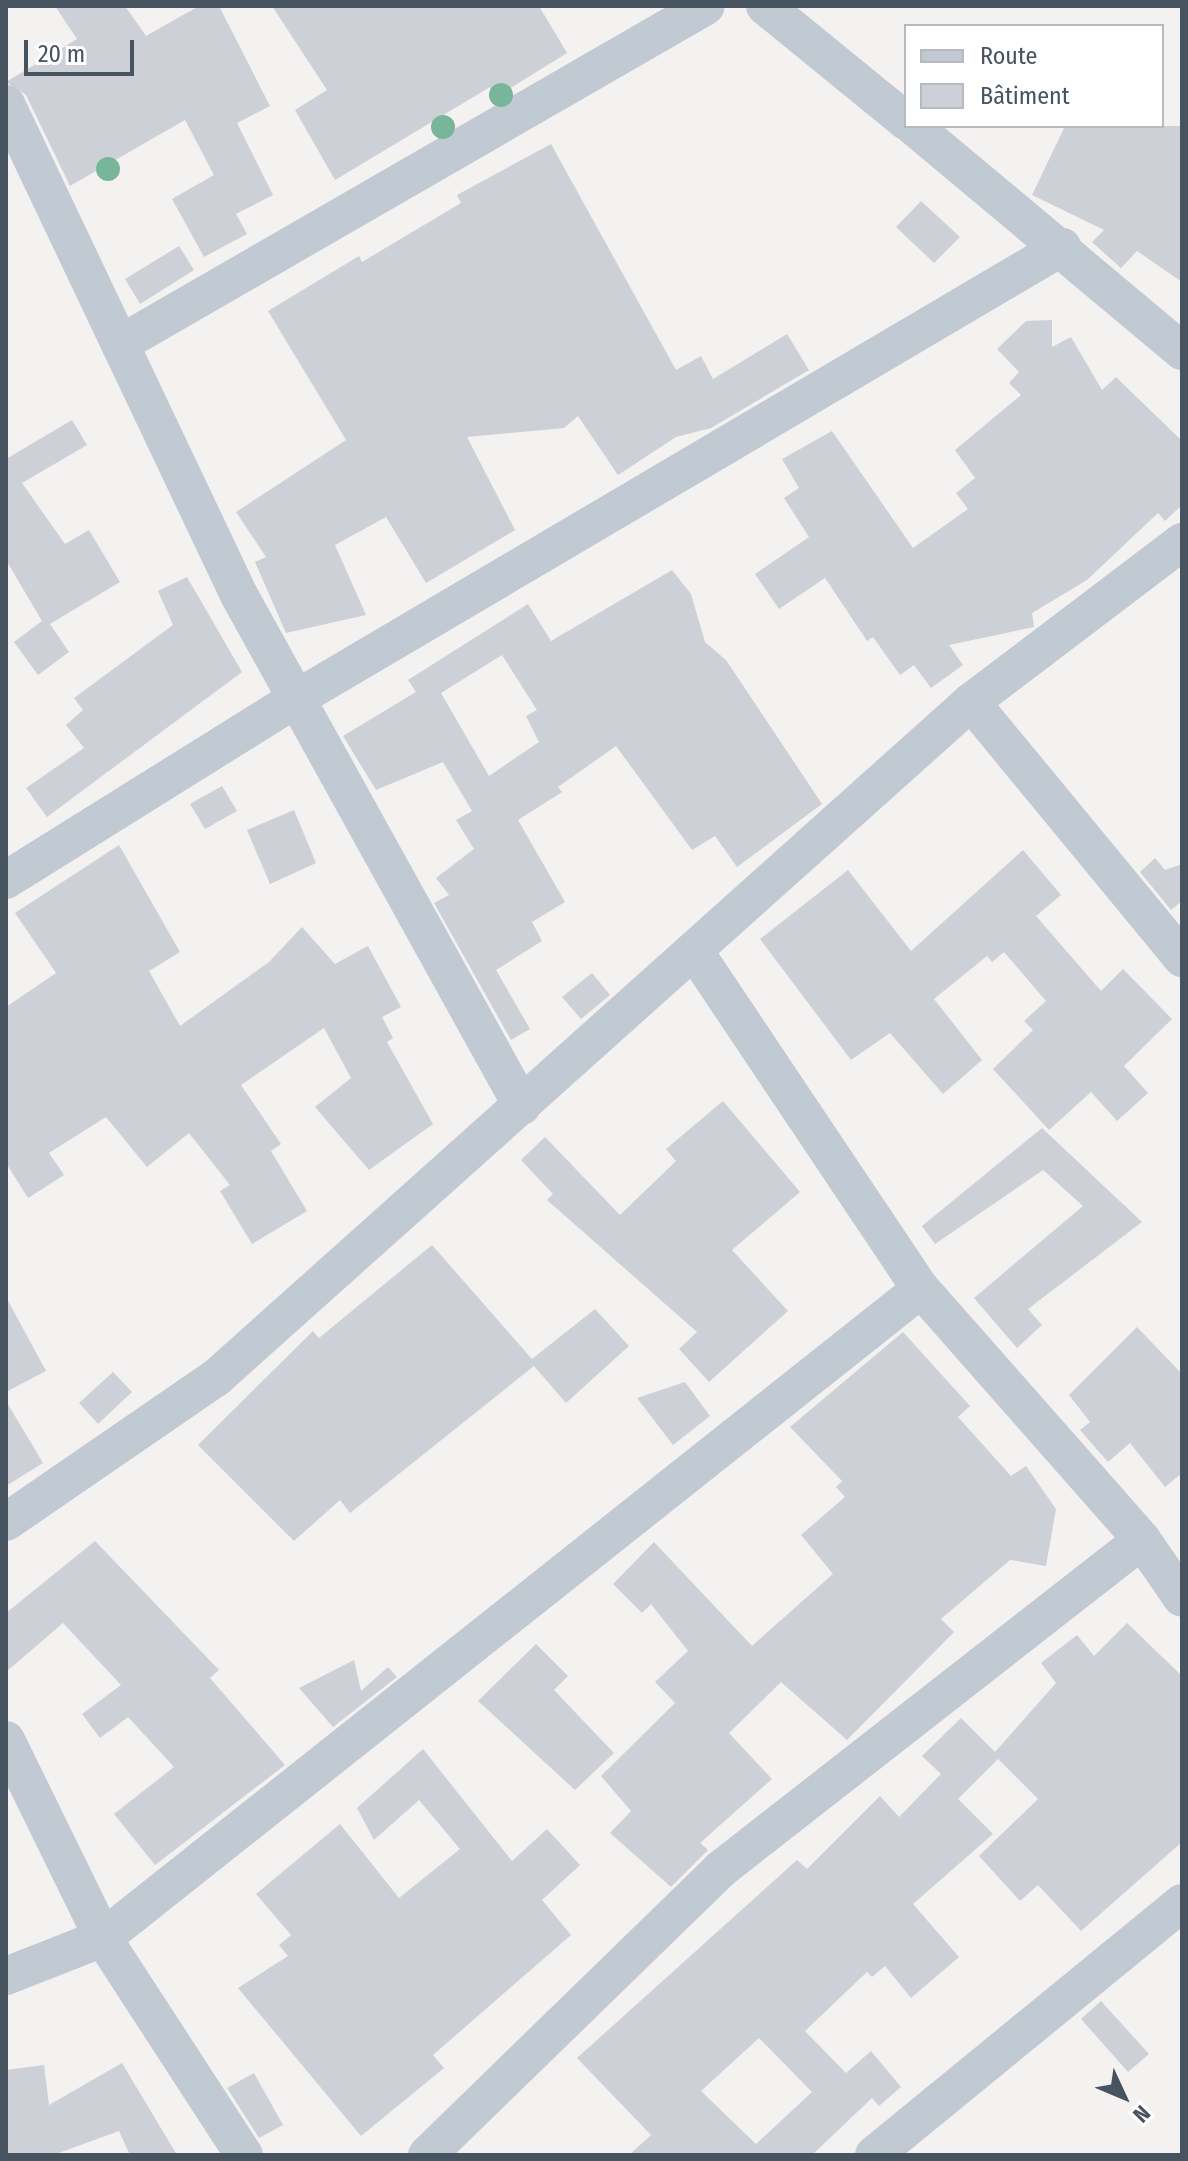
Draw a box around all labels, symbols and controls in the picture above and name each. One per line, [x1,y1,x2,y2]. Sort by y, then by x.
scale bar [28,24,138,74]
legend [904,24,1164,128]
text: 20 m [38,40,85,68]
text: Route [980,42,1037,70]
text: Bâtiment [980,82,1070,110]
north arrow [1084,2057,1164,2137]
text: N [1127,2100,1156,2128]

